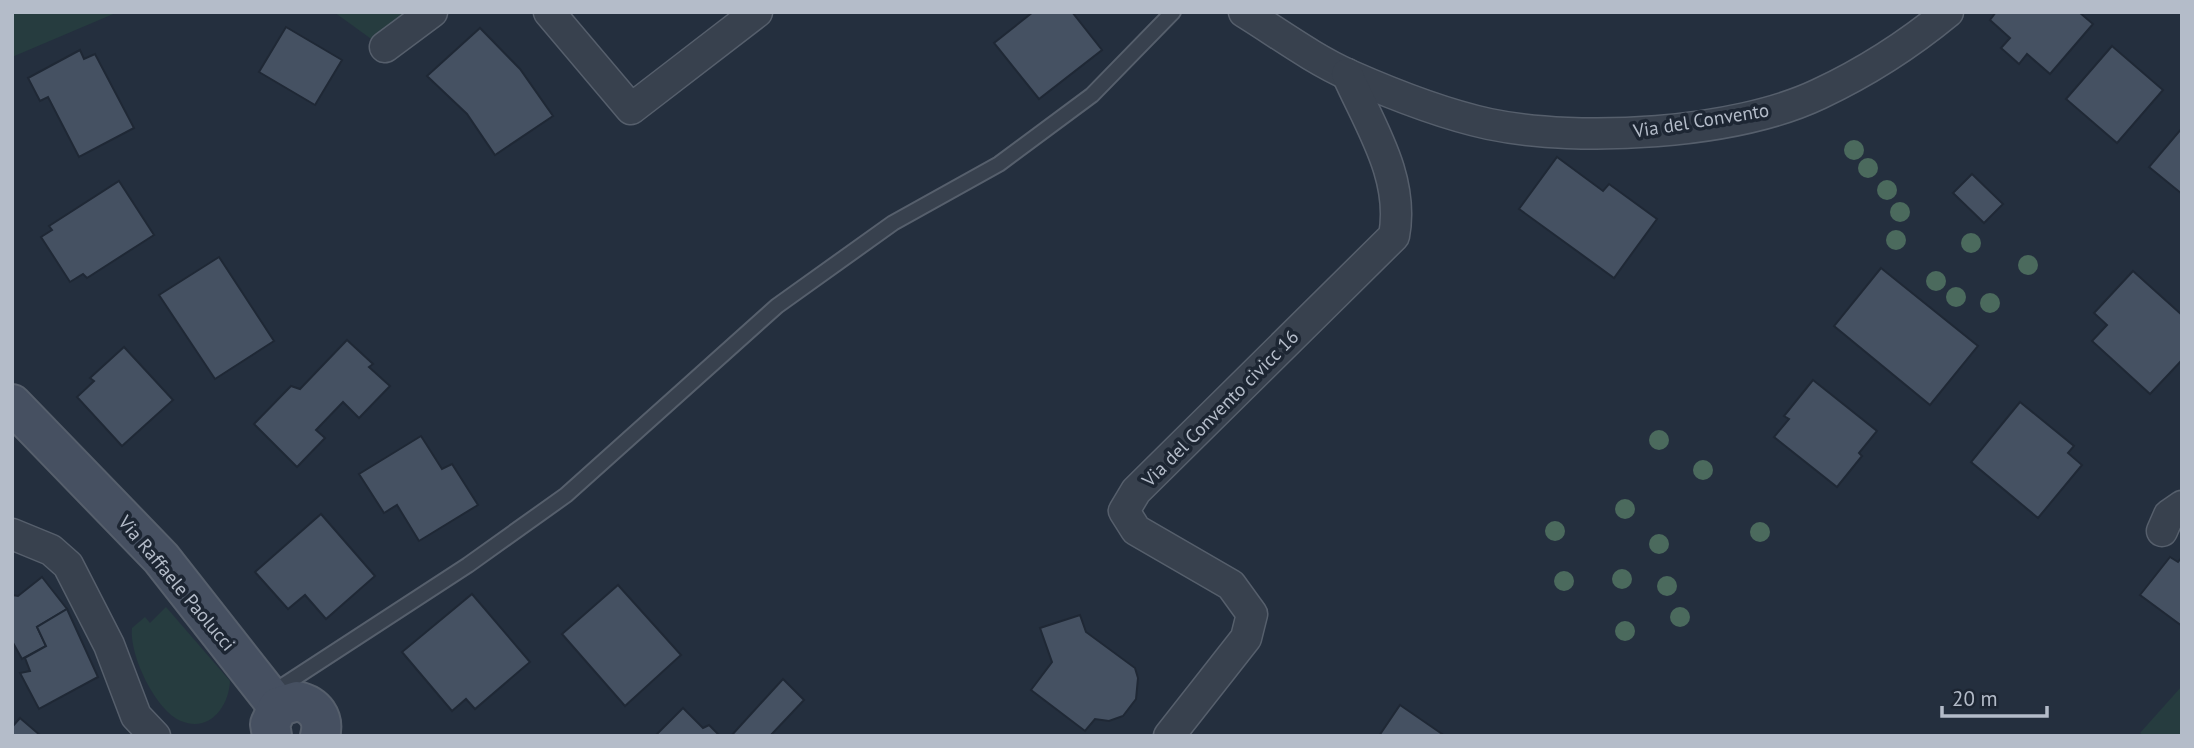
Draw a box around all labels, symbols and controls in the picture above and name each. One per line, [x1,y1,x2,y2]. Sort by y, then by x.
street label: Via del Convento [1630,97,1771,143]
street label: Via del Convento civicc 16 [1136,325,1303,492]
street label: Via Raffaele Paolucci [113,510,241,656]
scale bar [1942,674,2047,718]
text: 20 m [1952,685,1998,712]

